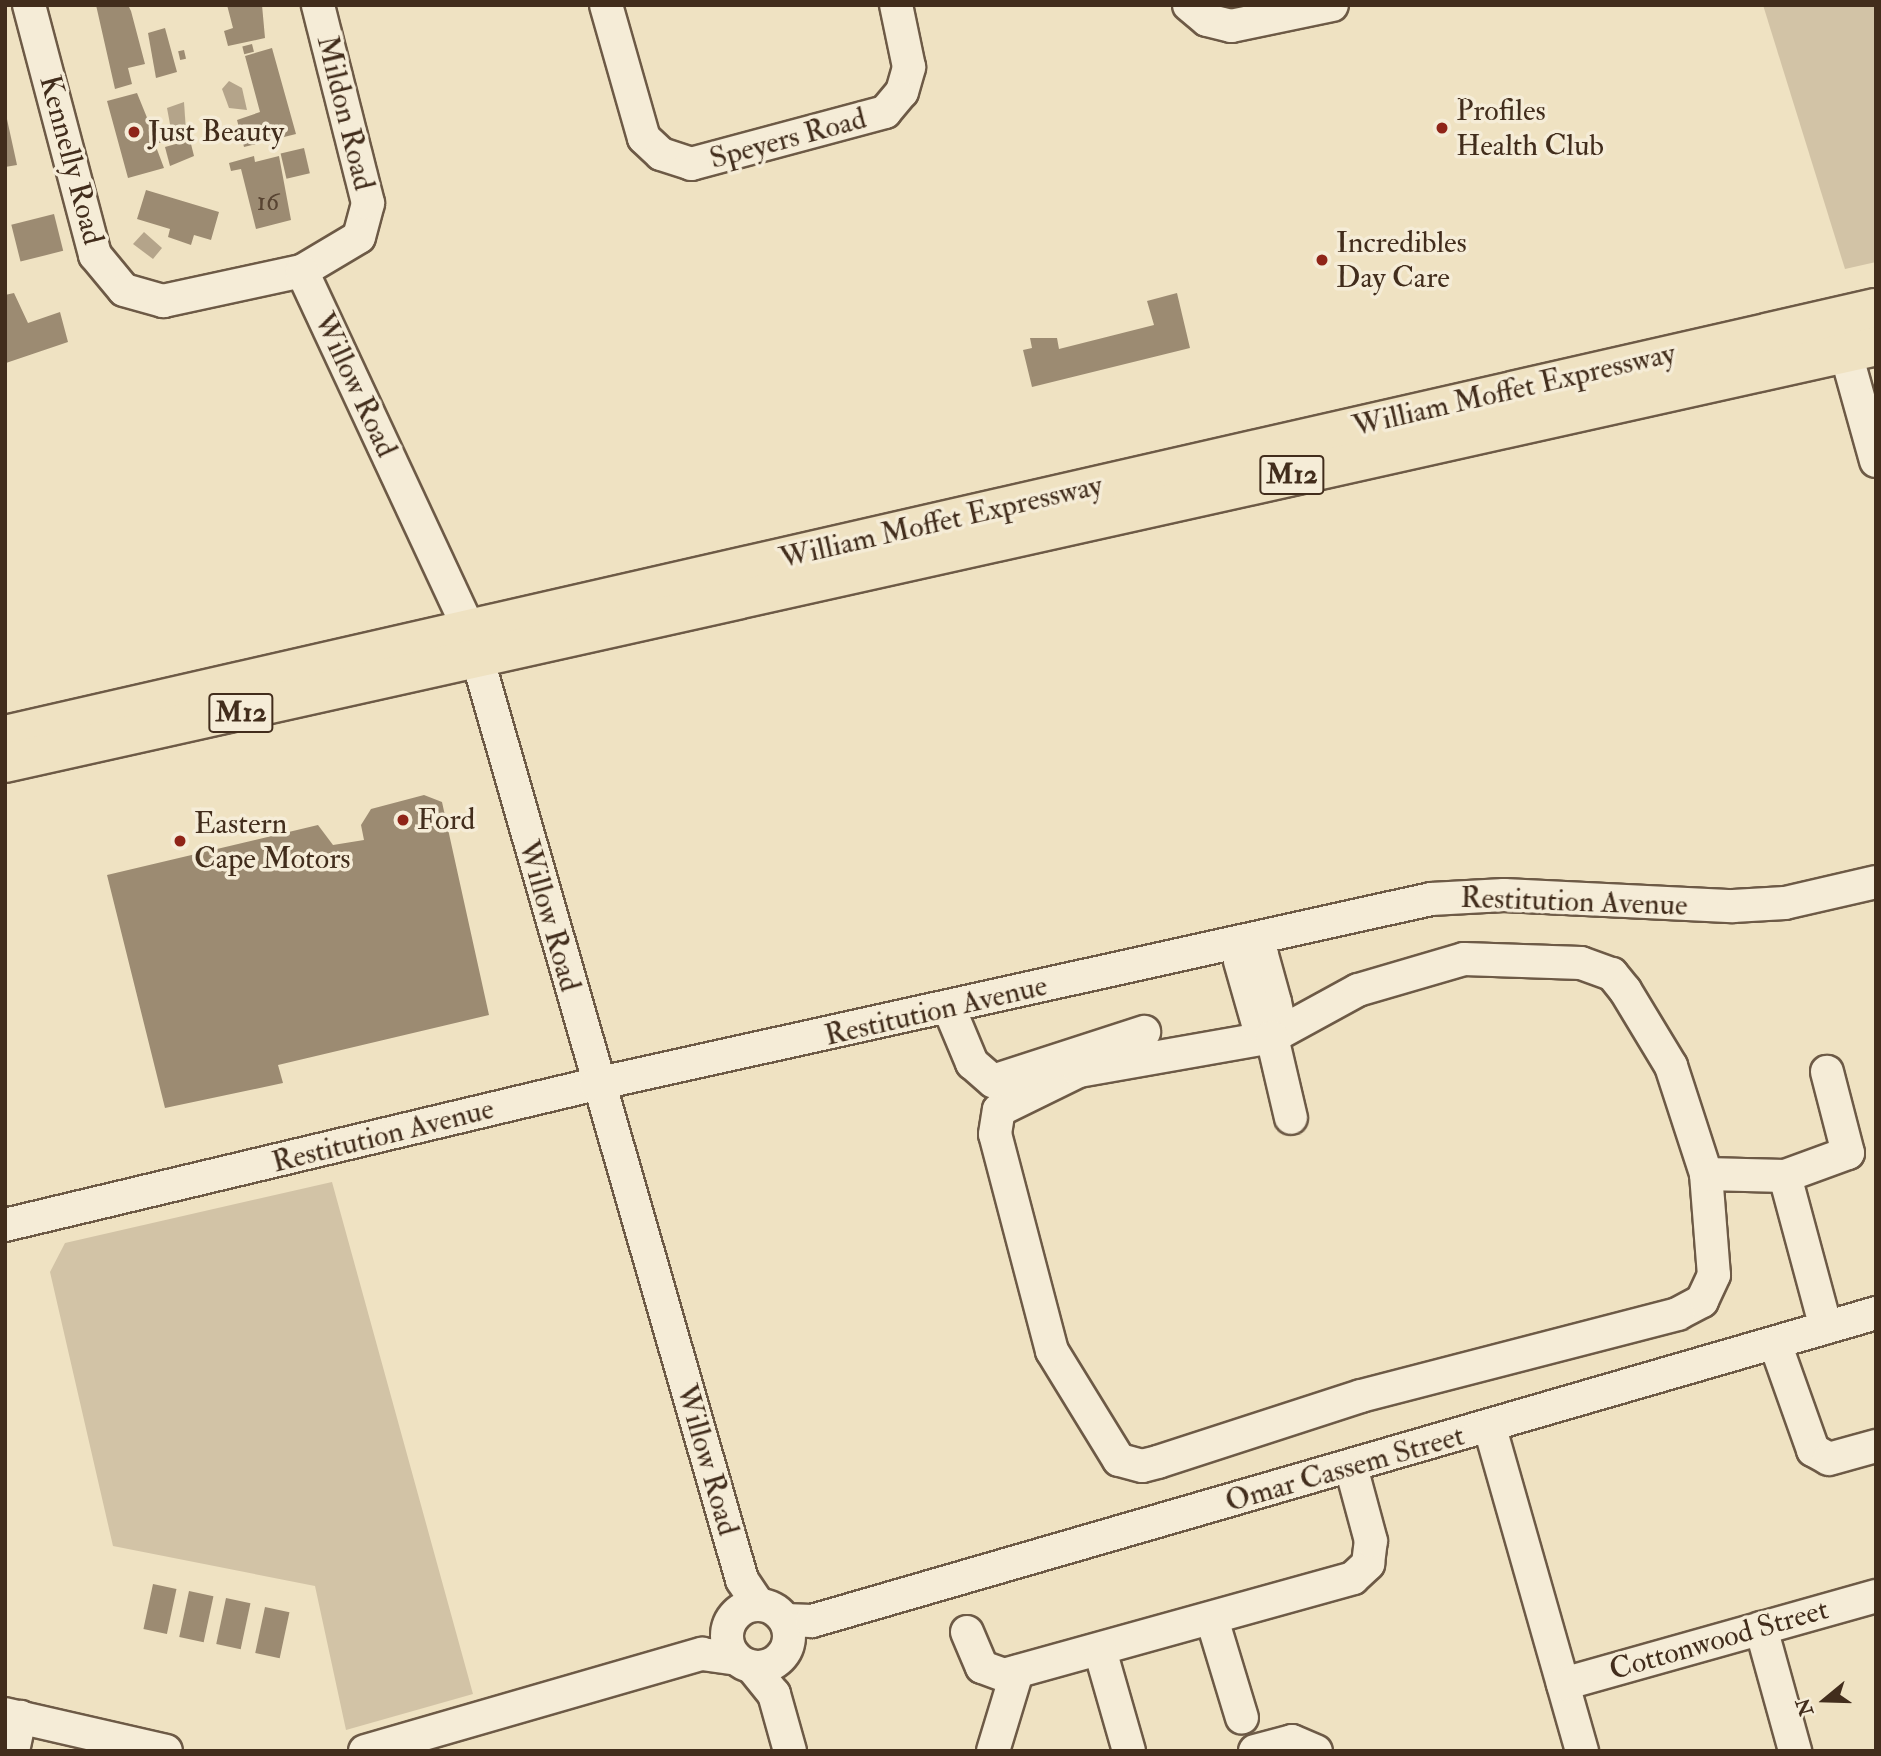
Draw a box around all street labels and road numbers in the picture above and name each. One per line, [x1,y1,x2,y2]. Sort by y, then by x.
street label: Mildon Road [308,32,382,194]
street label: Kennelly Road [31,71,111,249]
street label: Speyers Road [706,101,870,177]
street label: Willow Road [306,307,404,463]
street label: William Moffet Expressway [1349,335,1679,445]
road number: M12 [1259,450,1325,500]
street label: William Moffet Expressway [776,467,1106,577]
road number: M12 [208,688,274,738]
street label: Willow Road [510,836,588,996]
street label: Restitution Avenue [1460,880,1688,924]
street label: Restitution Avenue [821,968,1051,1054]
street label: Restitution Avenue [268,1091,498,1181]
street label: Willow Road [668,1380,746,1540]
street label: Omar Cassem Street [1221,1418,1469,1520]
street label: Cottonwood Street [1605,1592,1833,1688]

